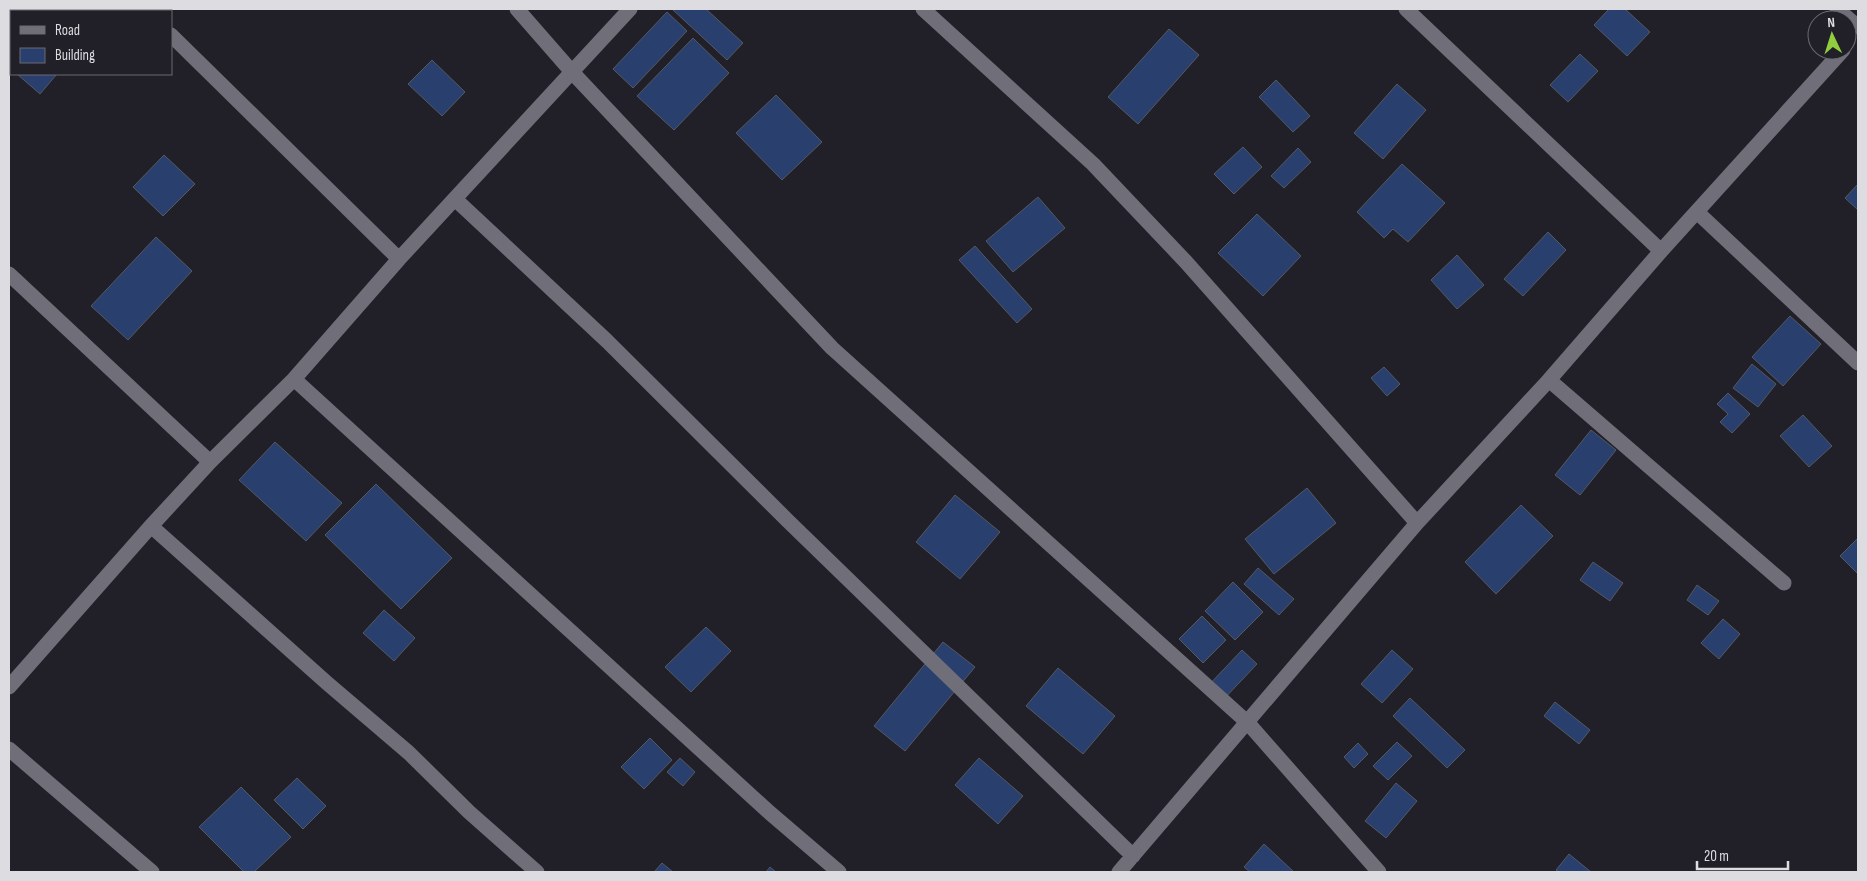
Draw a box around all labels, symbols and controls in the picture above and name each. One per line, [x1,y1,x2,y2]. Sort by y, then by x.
legend [10,10,172,75]
north arrow [1807,10,1857,60]
text: N [1827,14,1835,31]
text: Road [55,21,80,40]
text: Building [55,46,95,65]
scale bar [1697,838,1788,870]
text: 20 m [1704,847,1729,866]

